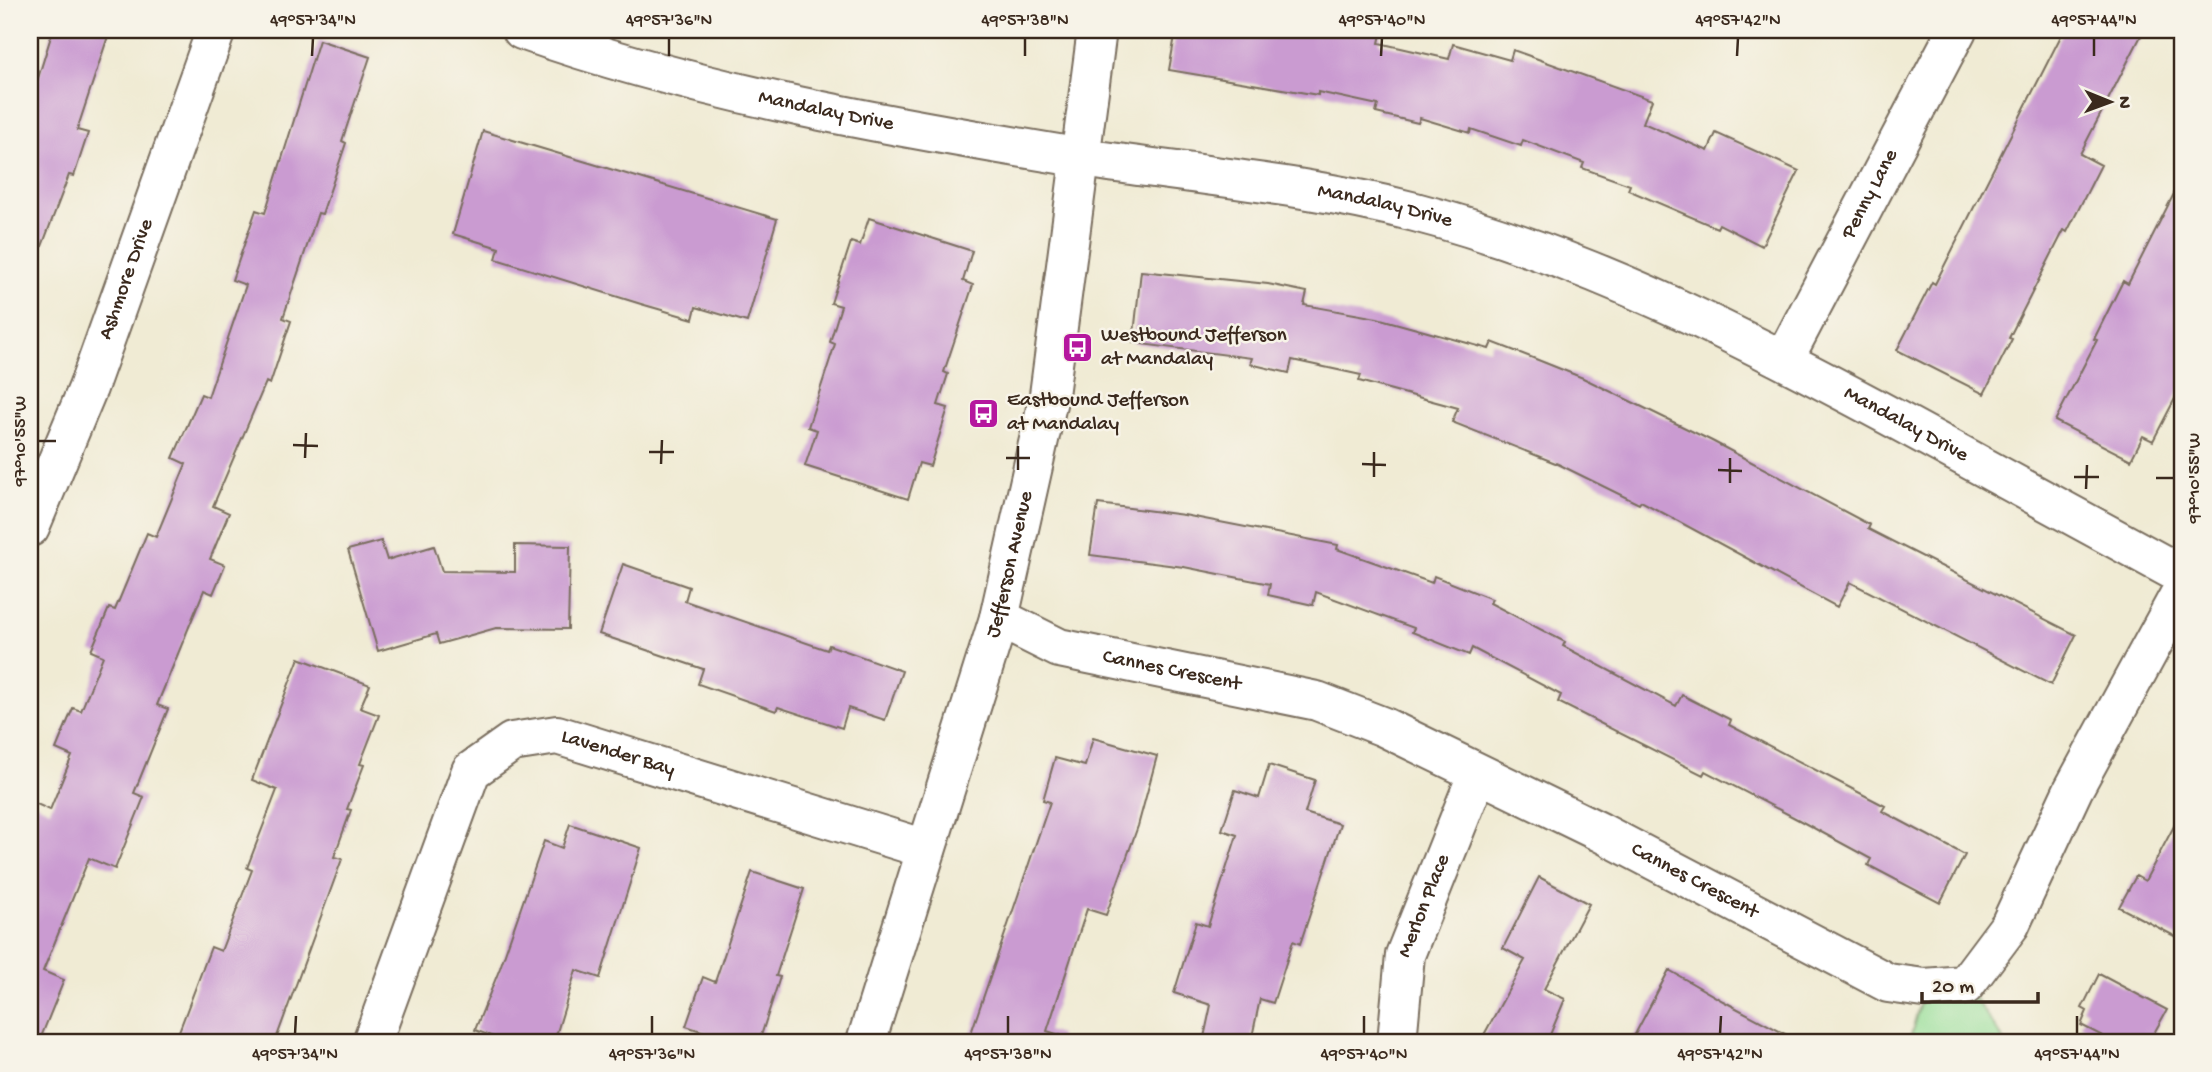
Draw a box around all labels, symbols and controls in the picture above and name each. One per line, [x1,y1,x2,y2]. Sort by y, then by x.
text: 49°57'34"N [270,11,356,32]
text: 49°57'36"N [626,11,712,32]
text: 49°57'38"N [981,11,1069,32]
text: 49°57'40"N [1339,11,1426,32]
text: 49°57'42"N [1695,11,1781,32]
text: 49°57'44"N [2051,11,2137,32]
north arrow [2076,66,2146,136]
street label: Mandalay Drive [756,85,897,138]
text: N [2112,96,2135,109]
street label: Penny Lane [1836,144,1905,244]
street label: Mandalay Drive [1315,179,1456,235]
street label: Ashmore Drive [94,215,160,343]
place label: Westbound Jefferson at Mandalay [1101,324,1287,373]
bus stop icon: Westbound Jefferson at Mandalay [1061,331,1095,365]
street label: Mandalay Drive [1839,381,1973,469]
place label: Eastbound Jefferson at Mandalay [1007,389,1189,438]
text: 97°10'55"W [11,396,32,487]
bus stop icon: Eastbound Jefferson at Mandalay [967,396,1001,430]
text: 97°10'55"W [2185,433,2206,524]
street label: Jefferson Avenue [981,488,1040,641]
street label: Cannes Crescent [1100,645,1245,698]
street label: Lavender Bay [558,724,678,783]
street label: Cannes Crescent [1626,838,1765,926]
street label: Merlon Place [1393,850,1457,961]
scale bar [1922,960,2037,1004]
text: 20 m [1932,976,1974,1001]
text: 49°57'34"N [252,1045,338,1066]
text: 49°57'36"N [609,1045,695,1066]
text: 49°57'38"N [964,1045,1052,1066]
text: 49°57'40"N [1321,1045,1408,1066]
text: 49°57'42"N [1677,1045,1763,1066]
text: 49°57'44"N [2034,1045,2120,1066]

